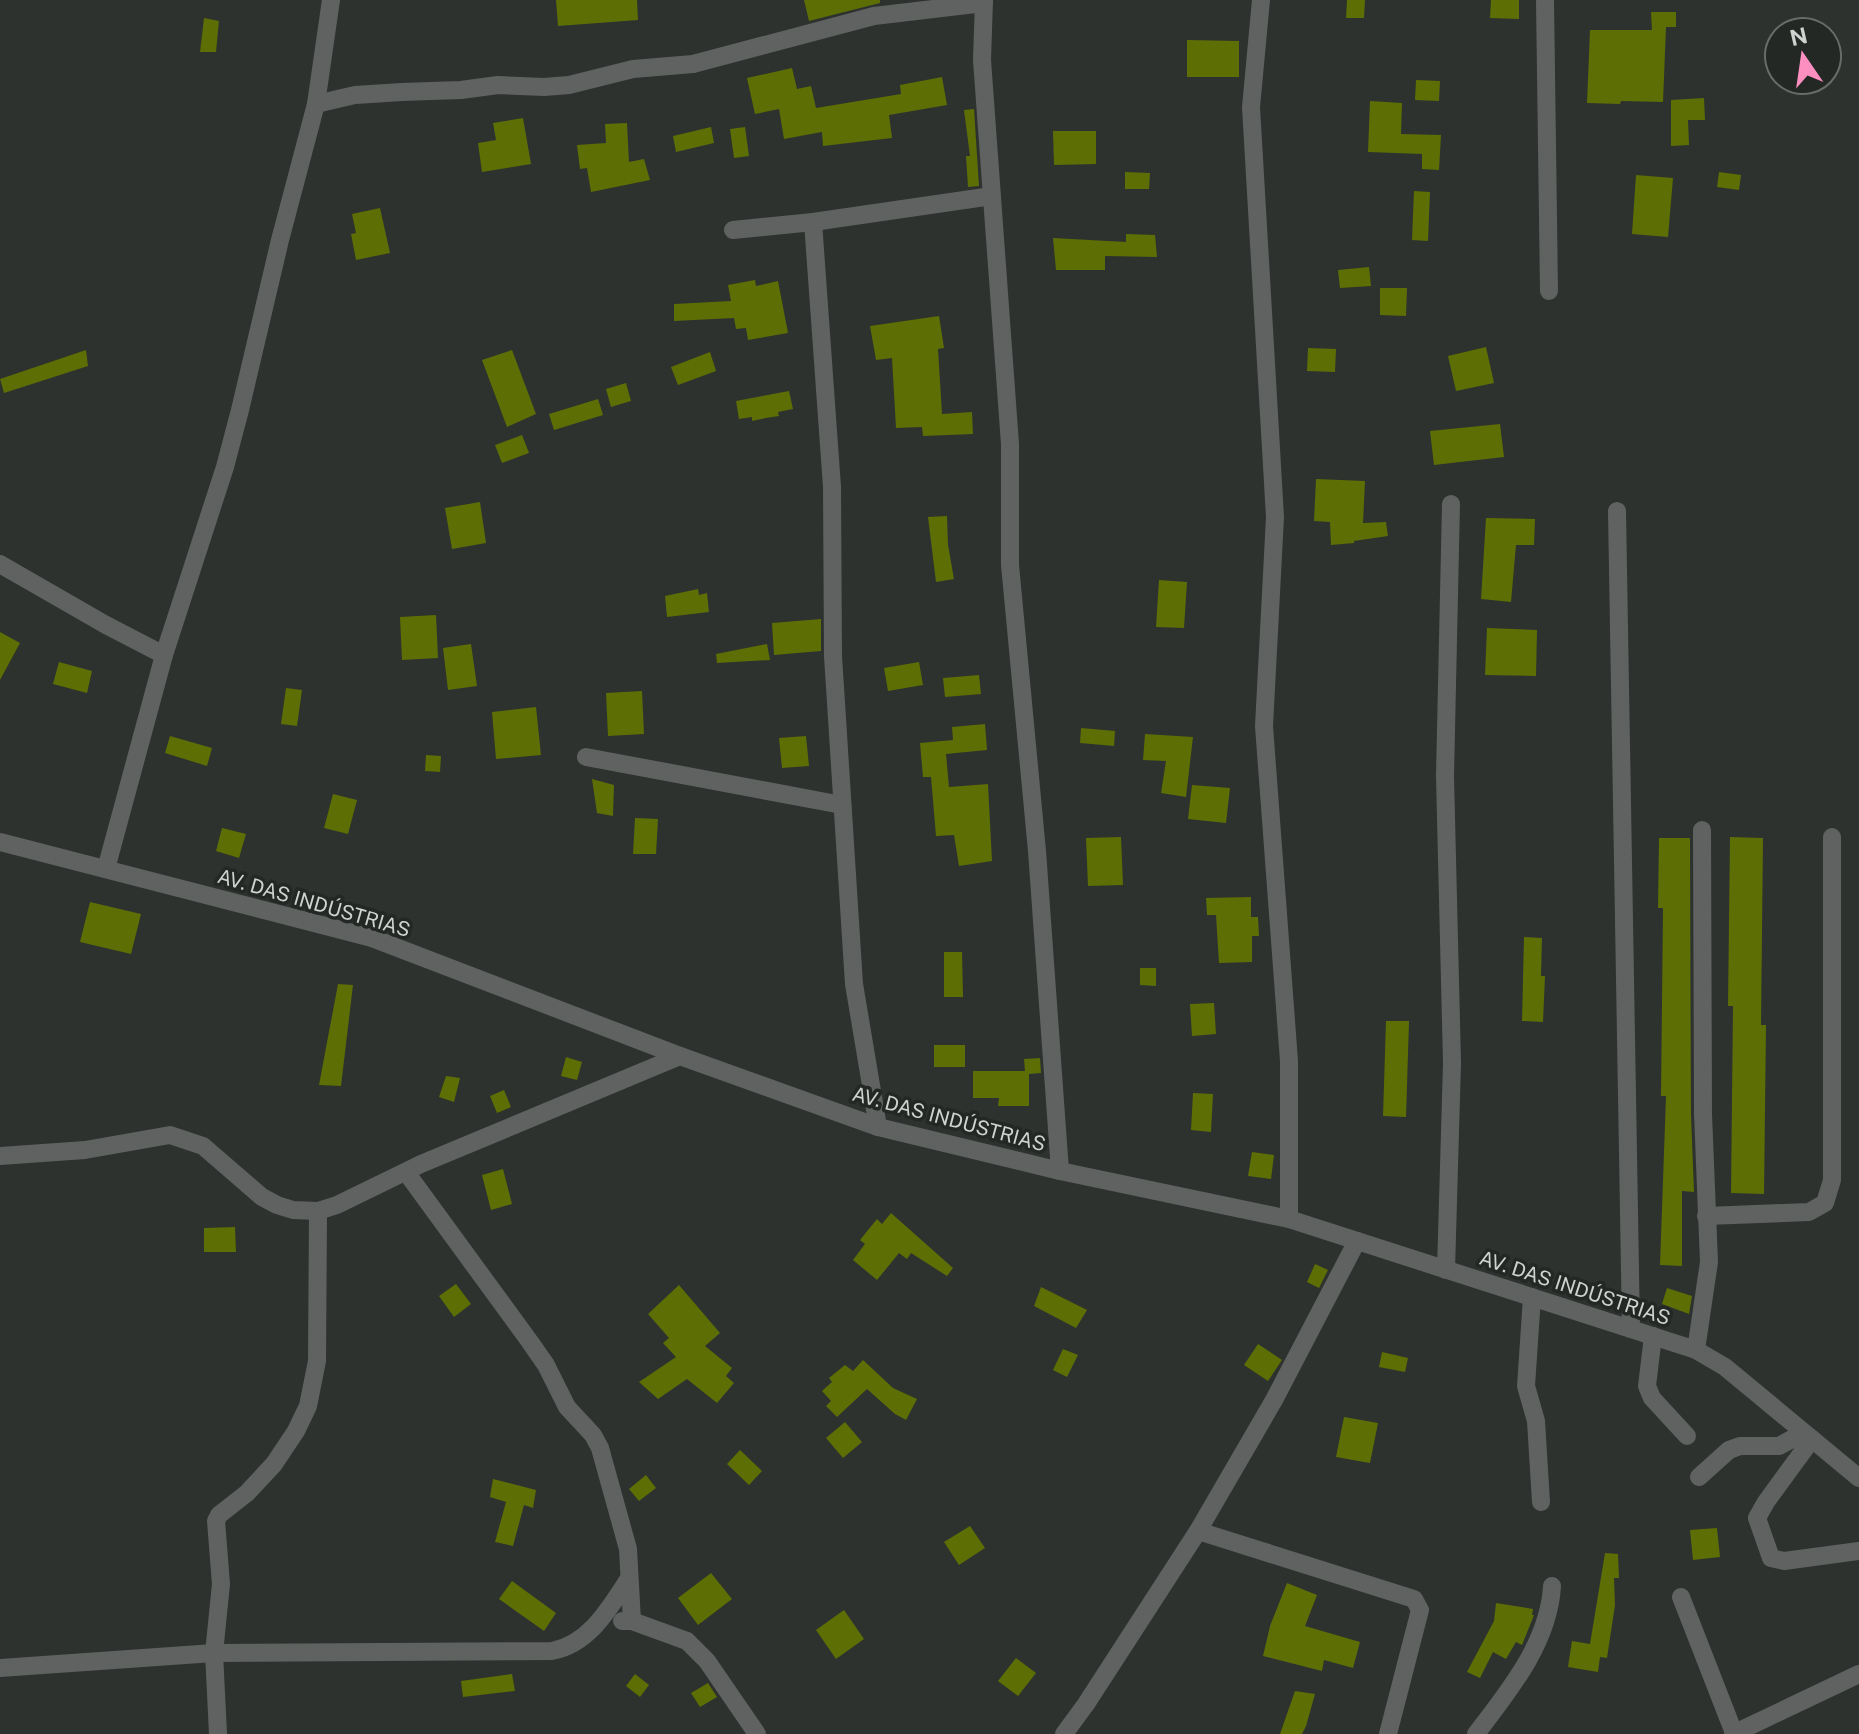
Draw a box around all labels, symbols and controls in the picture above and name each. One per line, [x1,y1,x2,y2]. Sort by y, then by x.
north arrow [1763,16,1843,96]
text: N [1787,22,1810,51]
street label: AV. DAS INDÚSTRIAS [215,863,413,942]
street label: AV. DAS INDÚSTRIAS [850,1081,1049,1156]
street label: AV. DAS INDÚSTRIAS [1477,1245,1674,1330]

